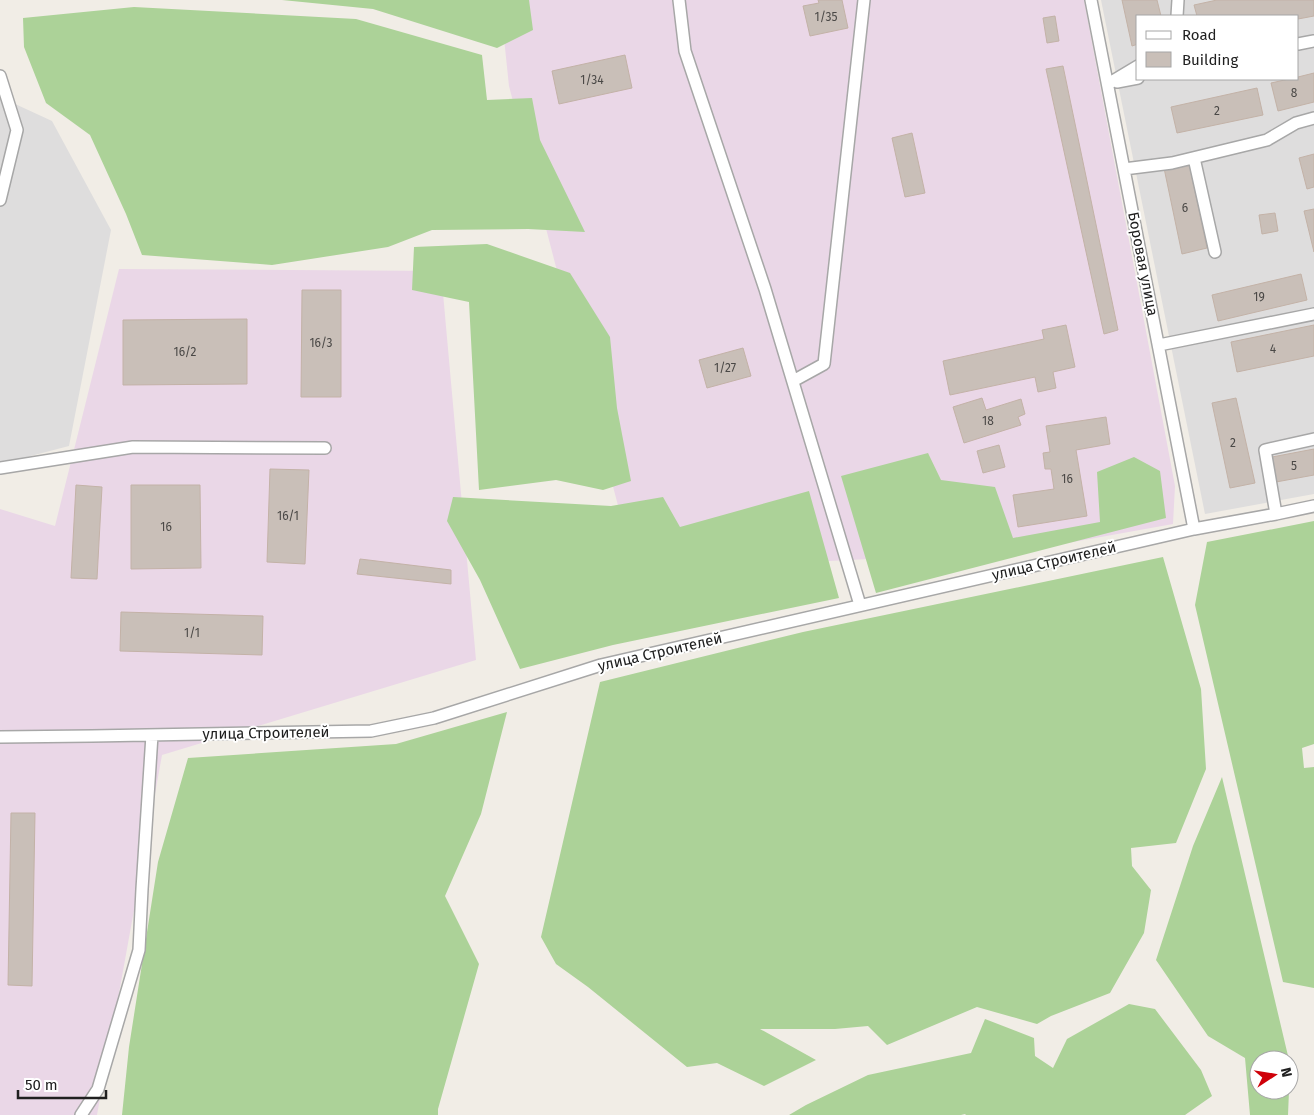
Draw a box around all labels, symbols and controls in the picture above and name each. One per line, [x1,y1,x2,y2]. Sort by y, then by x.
house number: 1/35 [814,10,838,24]
legend [1136,15,1299,80]
text: Road [1182,26,1217,44]
text: Building [1182,51,1238,69]
house number: 1/34 [580,73,604,87]
house number: 8 [1291,86,1298,100]
house number: 2 [1214,104,1220,118]
house number: 6 [1182,201,1188,215]
street label: Боровая улица [1124,210,1162,318]
house number: 19 [1253,290,1265,304]
house number: 16/3 [309,336,333,350]
house number: 4 [1270,342,1277,356]
house number: 16/2 [173,345,197,359]
house number: 1/27 [714,361,736,375]
house number: 18 [982,414,994,428]
house number: 2 [1230,436,1236,450]
house number: 5 [1291,459,1297,473]
house number: 16 [1061,472,1073,486]
house number: 16/1 [277,509,299,523]
house number: 16 [160,520,172,534]
street label: улица Строителей [990,538,1118,584]
house number: 1/1 [184,626,200,640]
street label: улица Строителей [596,629,724,675]
street label: улица Строителей [202,723,330,743]
north arrow [1249,1050,1299,1100]
text: N [1277,1066,1296,1079]
scale bar [18,1068,105,1100]
text: 50 m [25,1076,58,1094]

